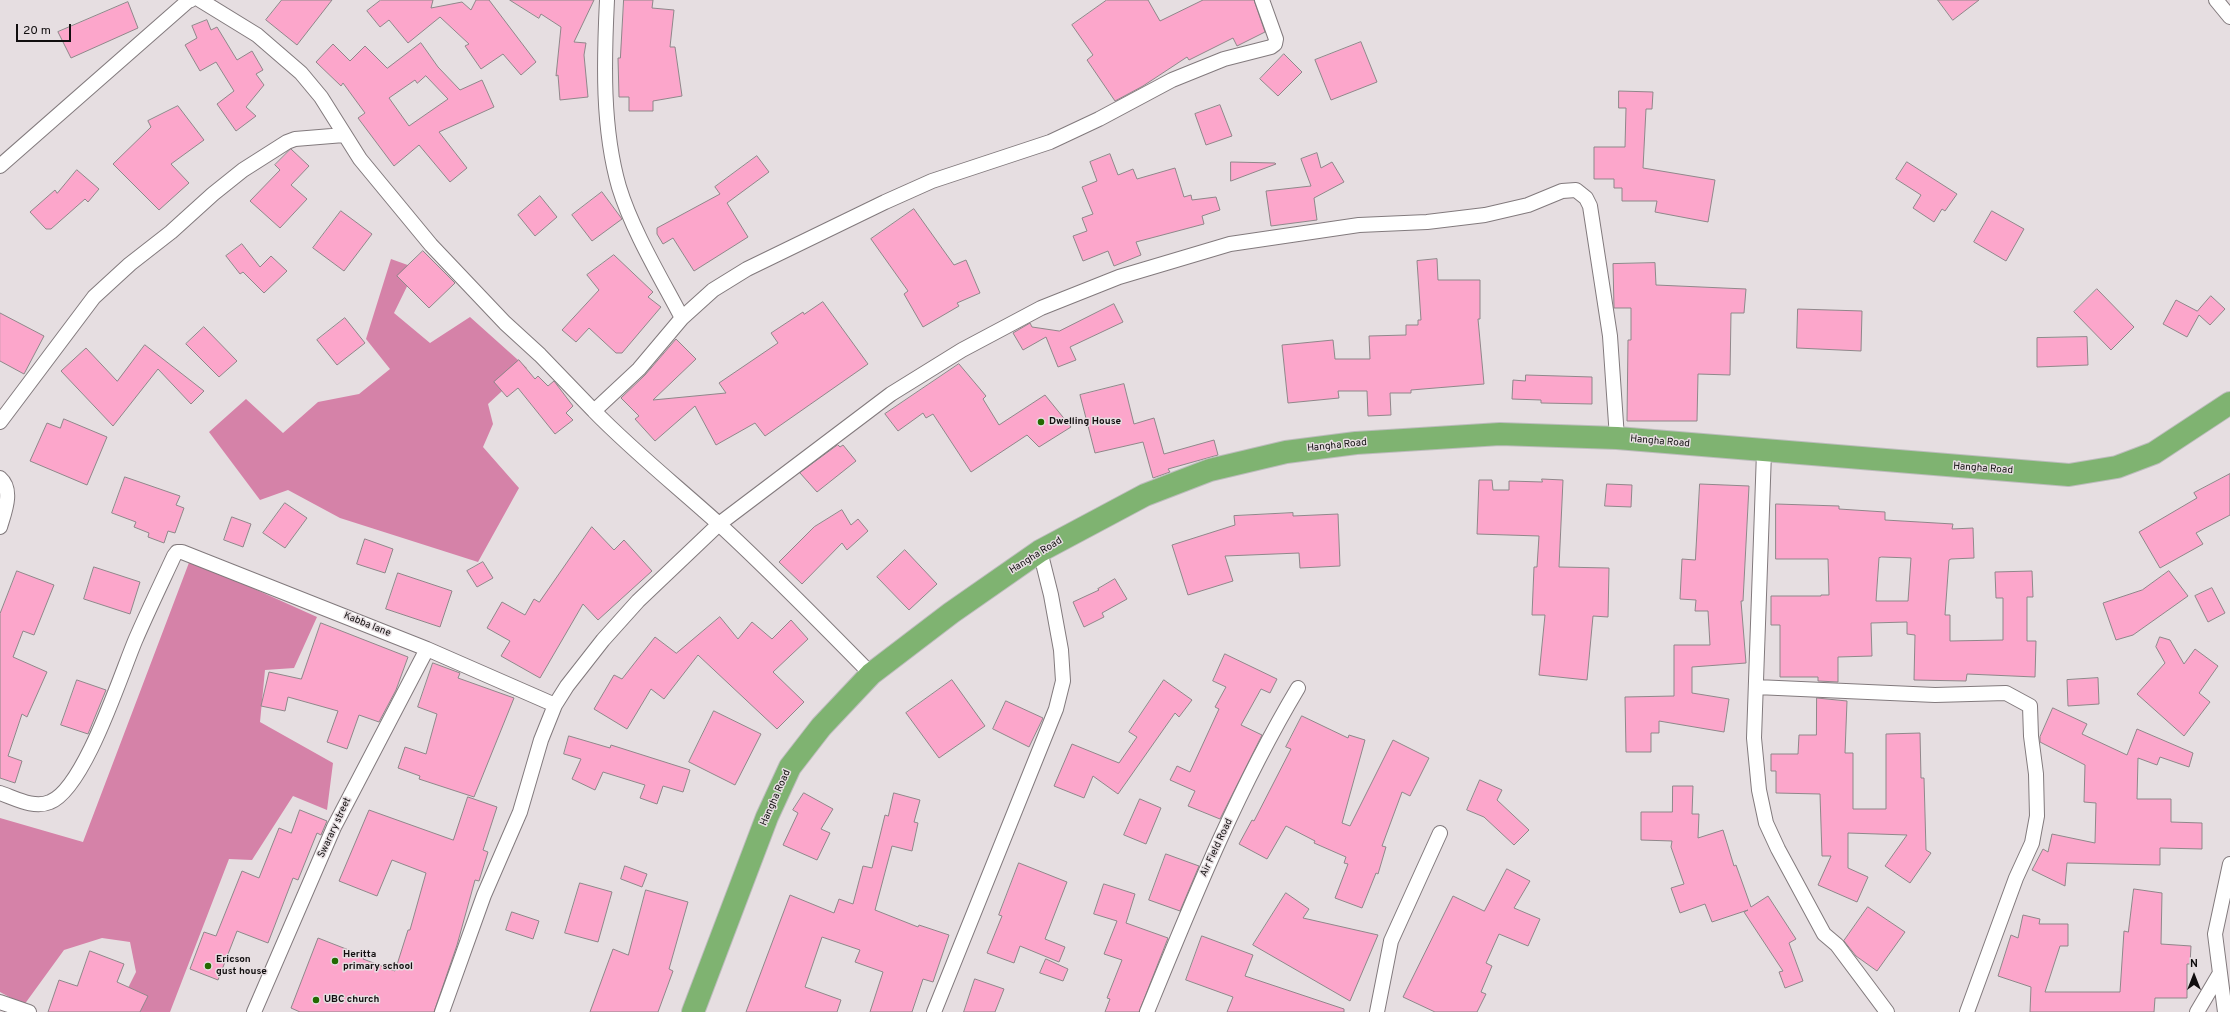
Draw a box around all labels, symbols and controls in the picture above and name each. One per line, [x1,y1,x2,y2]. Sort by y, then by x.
scale bar [18,16,73,42]
text: 20 m [23,23,51,39]
place label: Dwelling House [1049,416,1121,428]
marker: Dwelling House [1036,417,1046,427]
street label: Hangha Road [1630,433,1690,451]
street label: Hangha Road [1307,437,1367,455]
street label: Hangha Road [1953,461,2013,477]
street label: Hangha Road [1007,535,1065,577]
street label: Kabba lane [342,610,392,640]
street label: Hangha Road [758,768,794,828]
street label: Swarary street [316,796,354,860]
street label: Air Field Road [1198,817,1236,879]
place label: Heritta primary school [343,949,413,972]
place label: Ericson gust house [216,954,267,978]
marker: Heritta primary school [330,956,340,966]
north arrow [2174,956,2214,996]
text: N [2190,957,2198,971]
marker: Ericson gust house [203,961,213,971]
place label: UBC church [324,994,379,1006]
marker: UBC church [311,995,321,1005]

